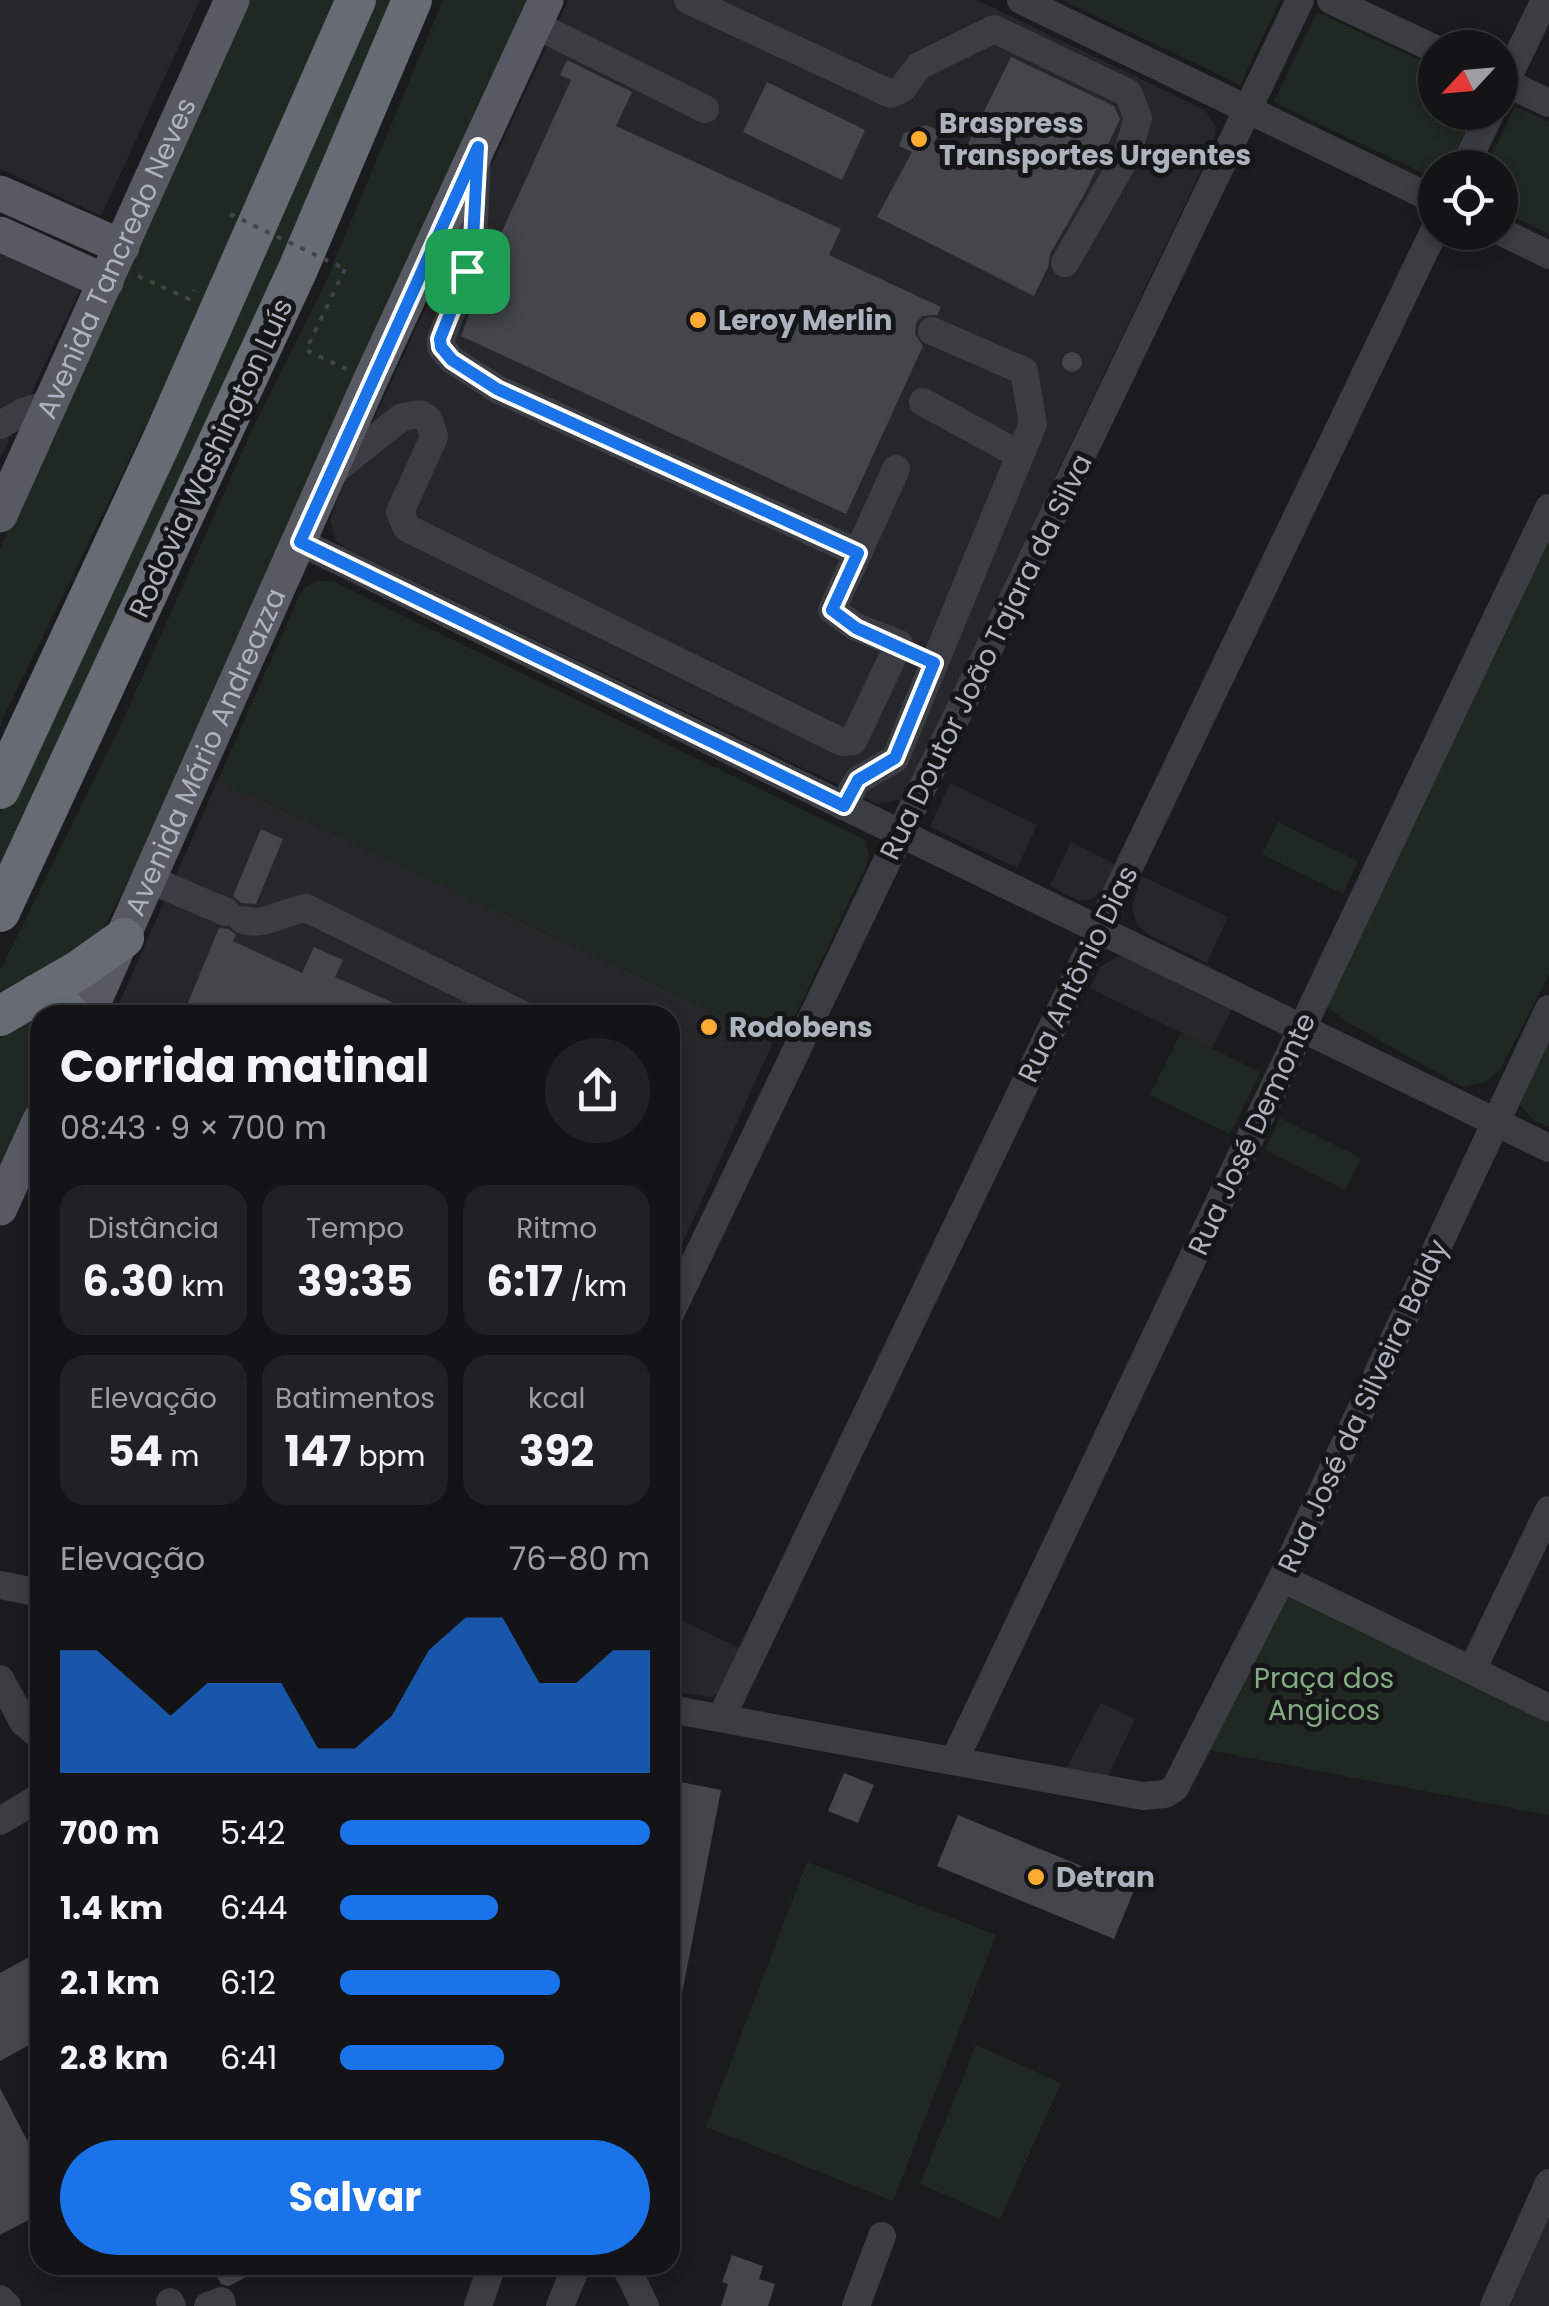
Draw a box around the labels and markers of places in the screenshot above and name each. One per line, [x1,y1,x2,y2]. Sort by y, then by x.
place label: Braspress Transportes Urgentes [939,104,1251,175]
marker: Braspress Transportes Urgentes [908,128,930,150]
pin [425,229,510,314]
place label: Leroy Merlin [718,301,892,340]
marker: Leroy Merlin [687,309,709,331]
place label: Rodobens [729,1008,873,1047]
marker: Rodobens [698,1016,720,1038]
place label: Detran [1056,1858,1155,1897]
marker: Detran [1025,1866,1047,1888]

